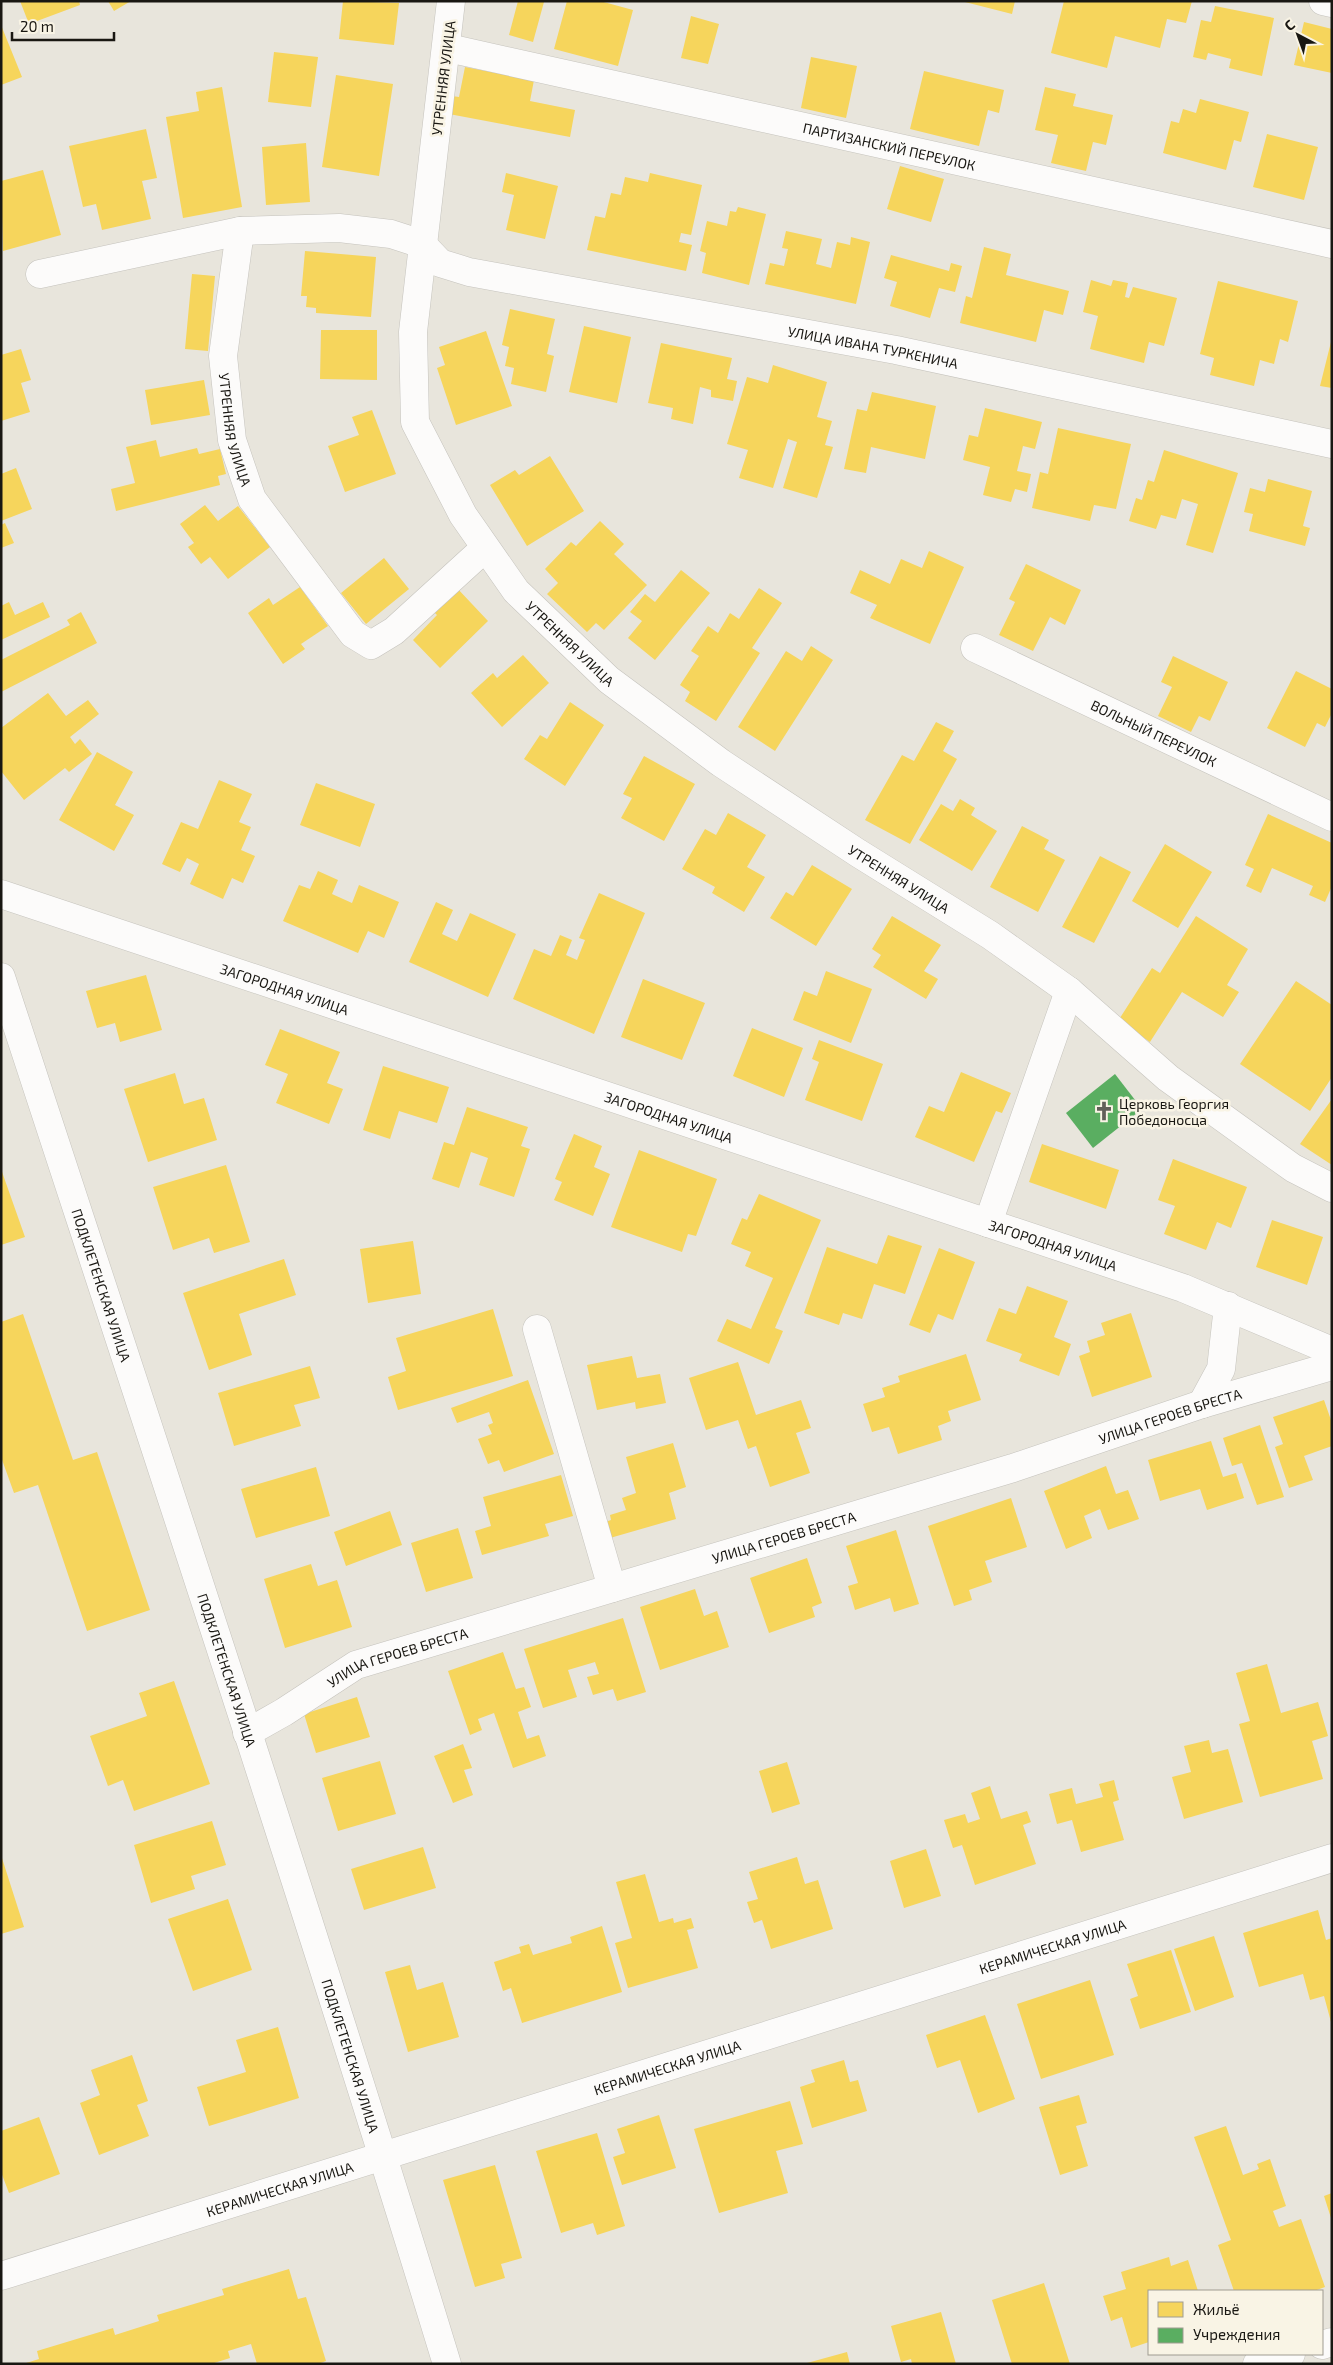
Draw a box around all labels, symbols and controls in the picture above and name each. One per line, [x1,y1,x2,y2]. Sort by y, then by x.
scale bar [12,10,115,42]
north arrow [1273,10,1323,60]
text: С [1280,16,1298,34]
text: 20 m [20,17,54,35]
street label: УТРЕННЯЯ УЛИЦА [428,19,459,136]
street label: ПАРТИЗАНСКИЙ ПЕРЕУЛОК [801,118,977,173]
street label: УЛИЦА ИВАНА ТУРКЕНИЧА [787,322,960,372]
street label: УТРЕННЯЯ УЛИЦА [216,372,256,489]
street label: УТРЕННЯЯ УЛИЦА [523,597,618,690]
street label: ВОЛЬНЫЙ ПЕРЕУЛОК [1088,696,1219,770]
street label: УТРЕННЯЯ УЛИЦА [845,841,953,916]
street label: ЗАГОРОДНАЯ УЛИЦА [218,959,351,1018]
street label: ЗАГОРОДНАЯ УЛИЦА [603,1087,735,1146]
place label: Церковь Георгия Победоносца [1119,1095,1229,1128]
church icon: Церковь Георгия Победоносца [1093,1100,1115,1122]
street label: ПОДКЛЕТЕНСКАЯ УЛИЦА [69,1206,135,1364]
street label: ЗАГОРОДНАЯ УЛИЦА [987,1215,1120,1274]
street label: УЛИЦА ГЕРОЕВ БРЕСТА [1096,1384,1244,1447]
street label: УЛИЦА ГЕРОЕВ БРЕСТА [710,1507,858,1566]
street label: ПОДКЛЕТЕНСКАЯ УЛИЦА [195,1591,260,1749]
street label: УЛИЦА ГЕРОЕВ БРЕСТА [324,1623,470,1690]
street label: КЕРАМИЧЕСКАЯ УЛИЦА [977,1915,1128,1977]
street label: ПОДКЛЕТЕНСКАЯ УЛИЦА [319,1977,383,2135]
street label: КЕРАМИЧЕСКАЯ УЛИЦА [591,2036,743,2098]
street label: КЕРАМИЧЕСКАЯ УЛИЦА [204,2157,355,2220]
legend [1148,2290,1323,2355]
text: Жильё [1193,2300,1240,2318]
text: Учреждения [1193,2325,1280,2343]

